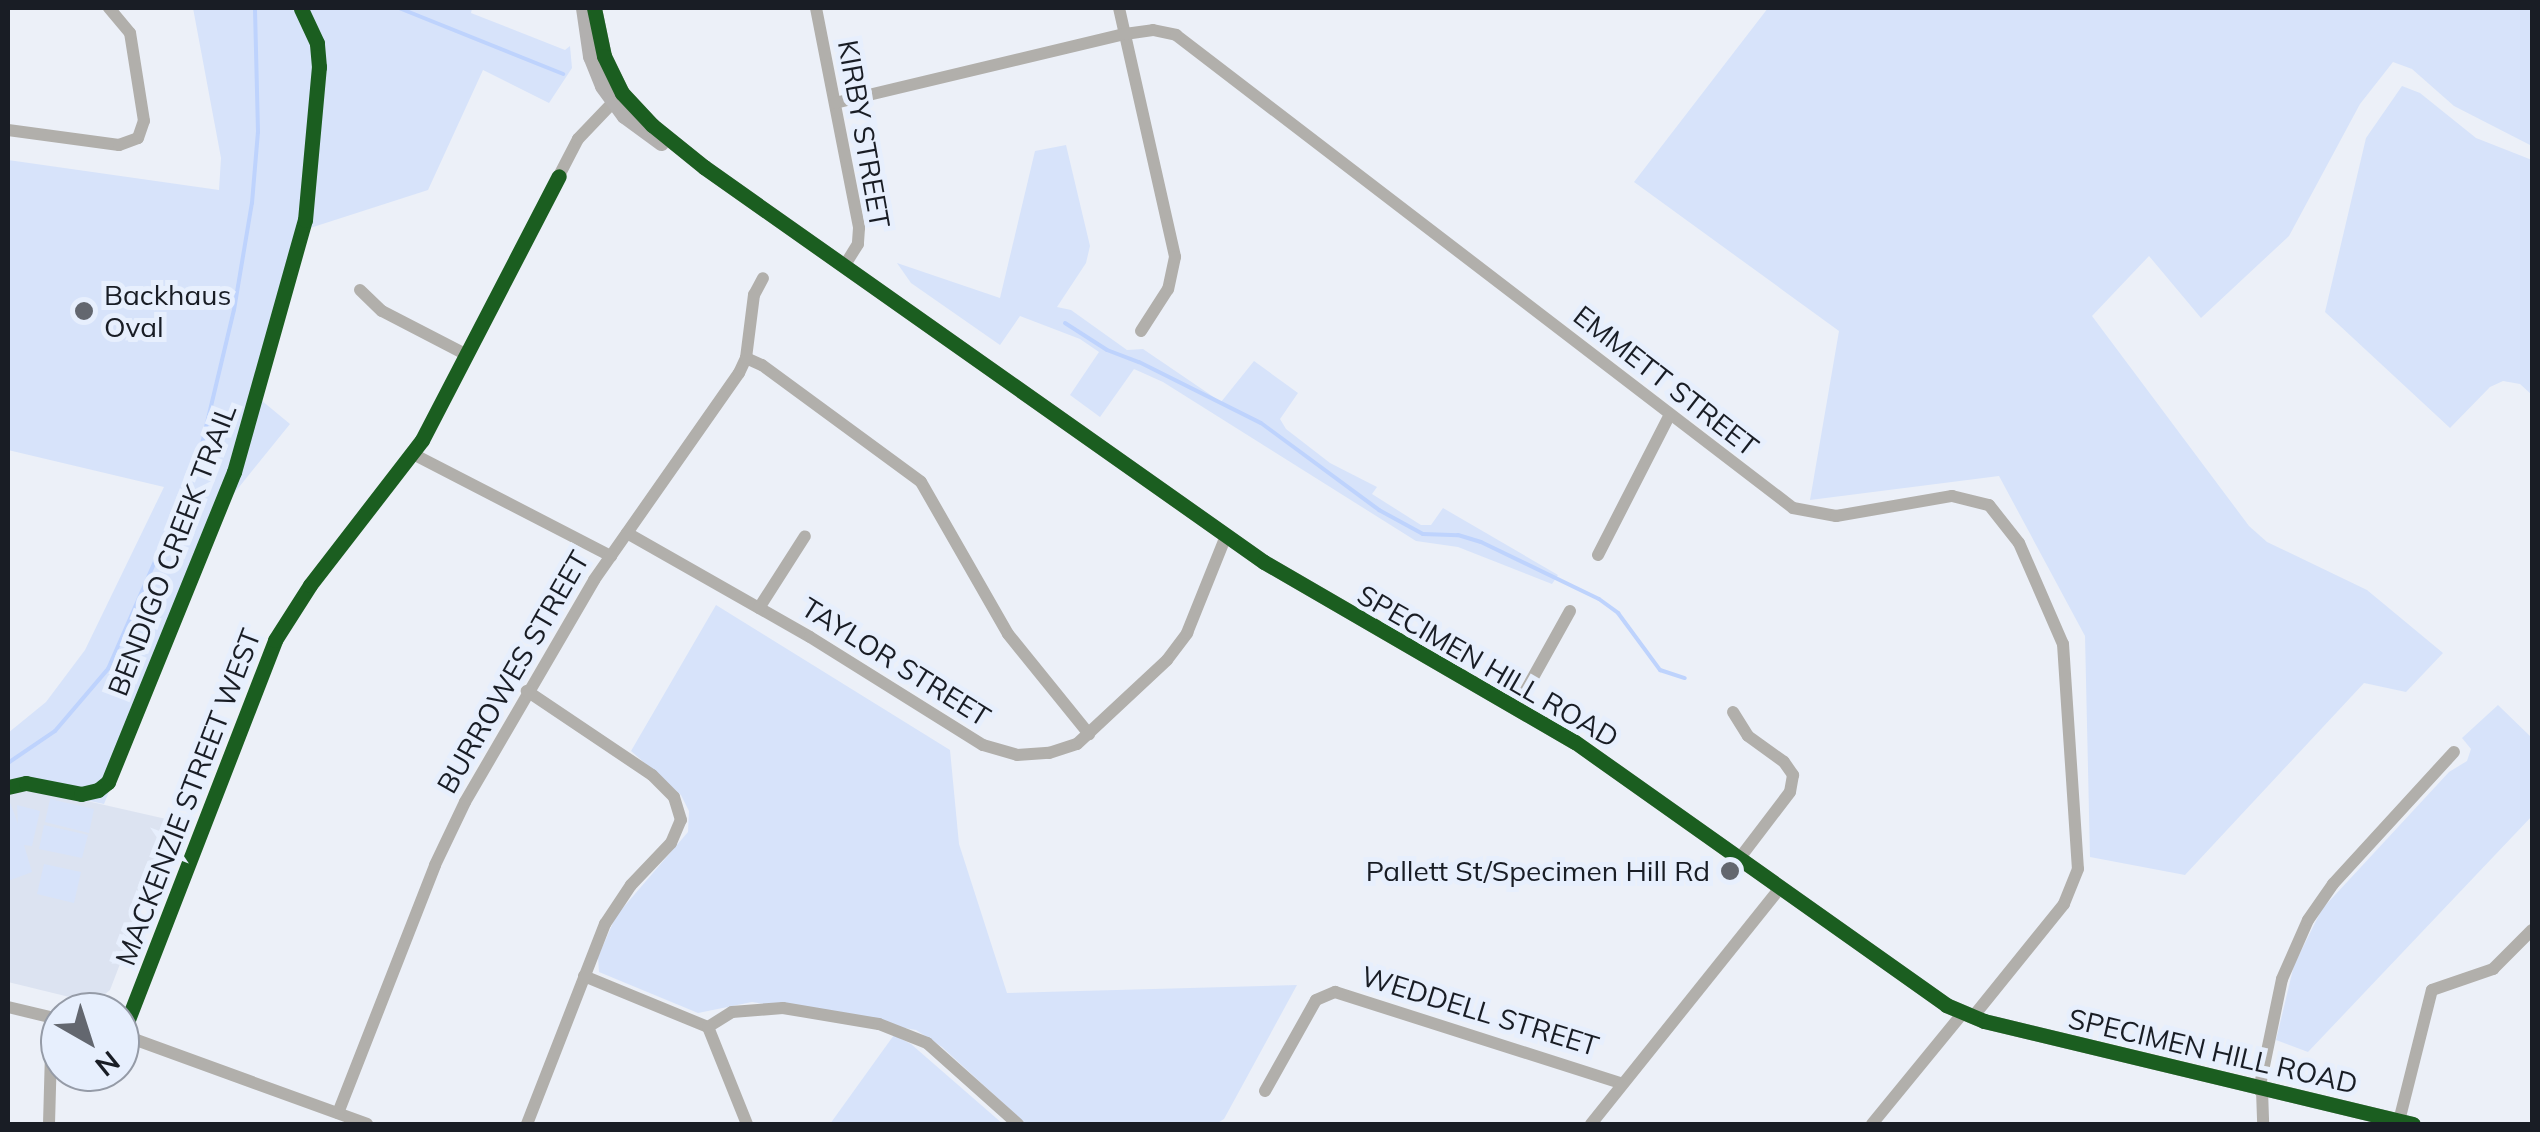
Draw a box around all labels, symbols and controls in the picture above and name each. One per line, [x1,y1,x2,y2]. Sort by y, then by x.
street label: KIRBY STREET [831,37,897,231]
place label: Backhaus Oval [104,278,231,344]
street label: EMMETT STREET [1567,299,1765,463]
marker: Backhaus Oval [73,300,95,322]
street label: BENDIGO CREEK TRAIL [101,399,243,701]
street label: BURROWES STREET [430,545,596,799]
street label: SPECIMEN HILL ROAD [1352,578,1624,754]
street label: TAYLOR STREET [795,590,997,734]
street label: MACKENZIE STREET WEST [108,624,268,970]
place label: Pallett St/Specimen Hill Rd [1366,854,1710,888]
marker: Pallett St/Specimen Hill Rd [1719,860,1741,882]
street label: WEDDELL STREET [1357,959,1603,1063]
north arrow [40,992,140,1092]
street label: SPECIMEN HILL ROAD [2065,1001,2361,1101]
text: N [89,1044,127,1084]

